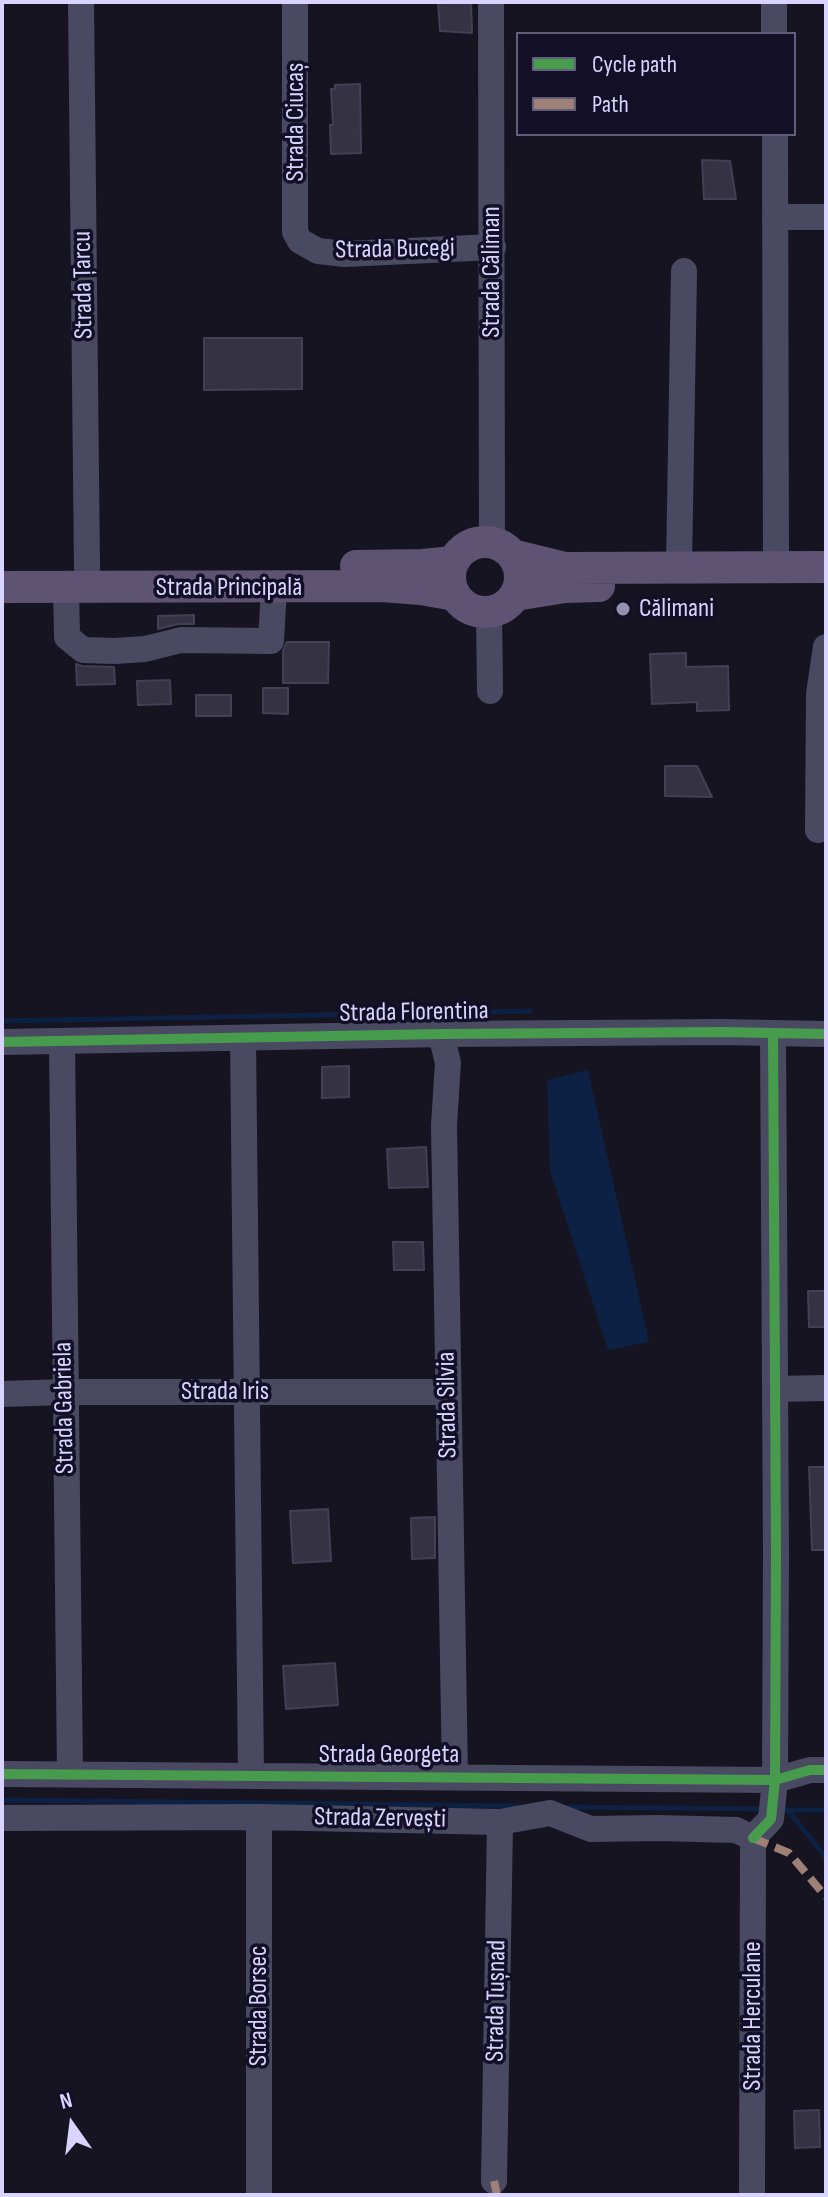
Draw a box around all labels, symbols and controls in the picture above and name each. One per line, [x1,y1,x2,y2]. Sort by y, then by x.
legend [516,32,796,136]
text: Cycle path [592,50,677,79]
street label: Strada Ciucaș [280,63,312,181]
text: Path [592,90,629,119]
street label: Strada Căliman [476,206,508,338]
street label: Strada Țarcu [67,231,101,339]
street label: Strada Bucegi [335,233,455,267]
street label: Strada Principală [156,572,302,604]
place label: Călimani [639,593,714,625]
marker: Călimani [614,600,632,618]
street label: Strada Florentina [339,996,489,1030]
street label: Strada Gabriela [48,1342,82,1474]
street label: Strada Silvia [431,1351,465,1459]
street label: Strada Iris [181,1376,269,1408]
street label: Strada Georgeta [319,1739,459,1771]
street label: Strada Zervești [314,1802,446,1836]
street label: Strada Tușnad [480,1940,514,2062]
street label: Strada Herculane [737,1941,769,2091]
street label: Strada Borsec [243,1946,275,2066]
north arrow [32,2085,112,2165]
text: N [57,2087,75,2116]

